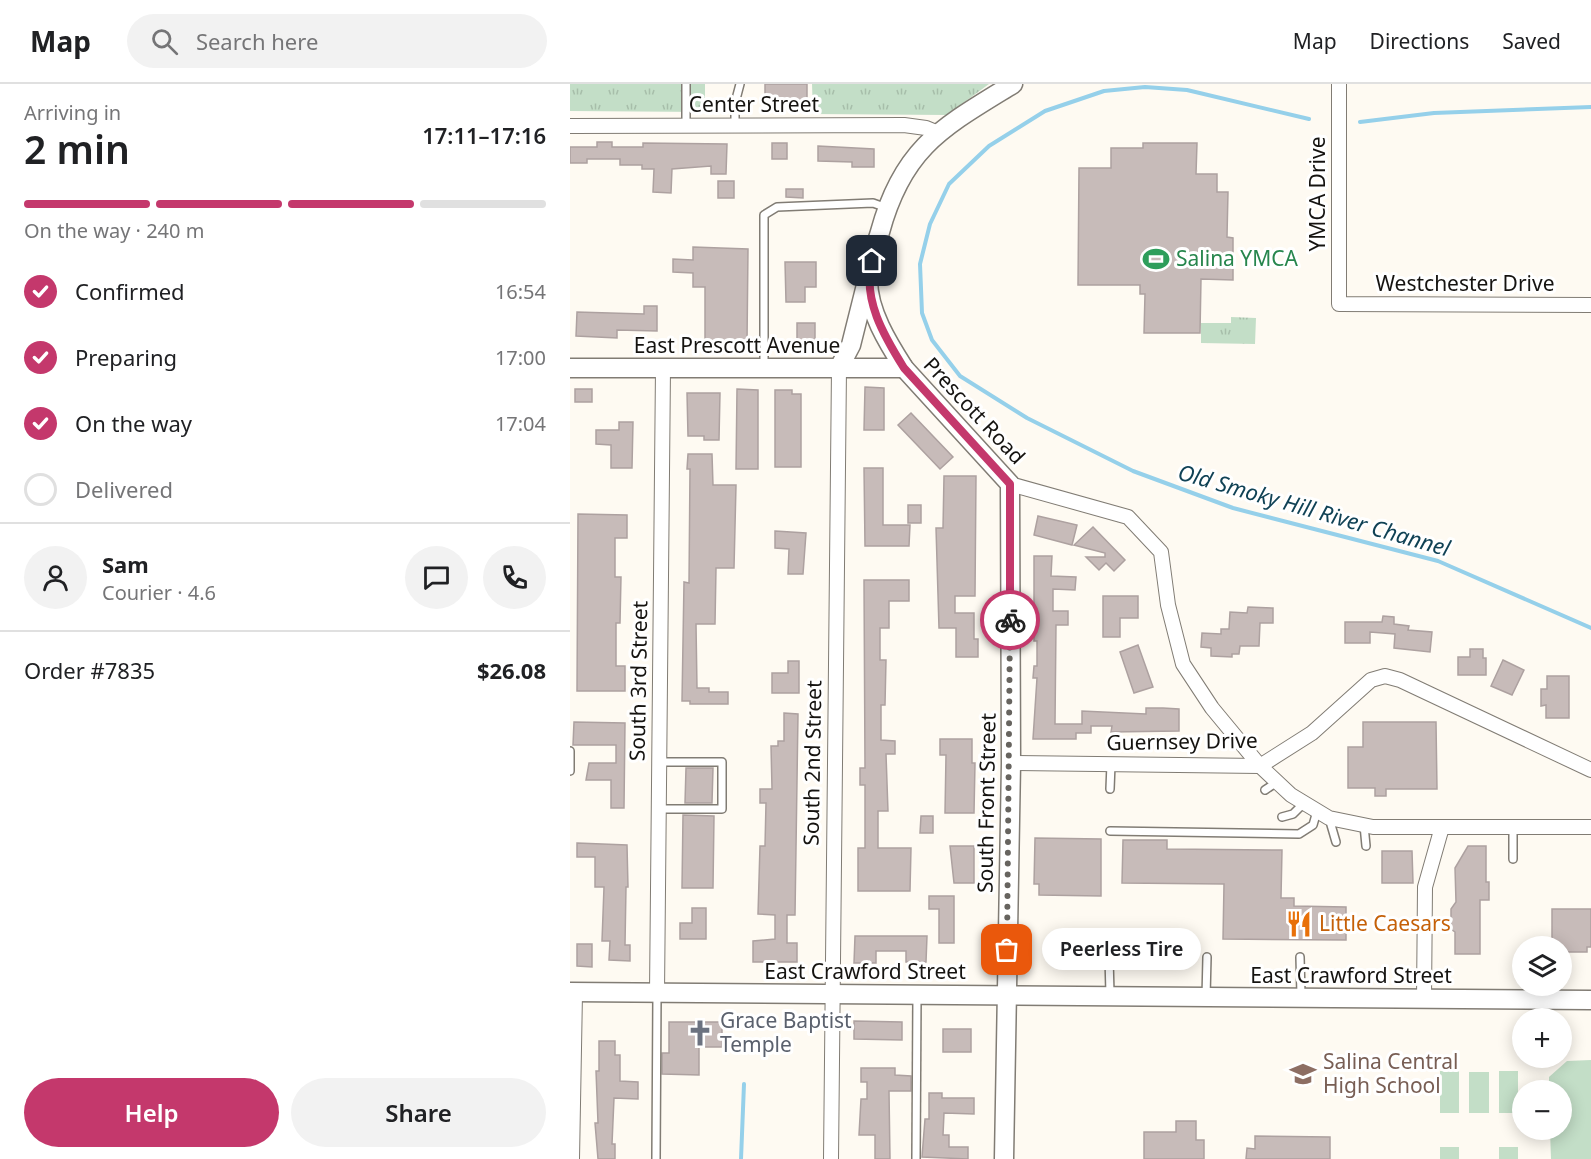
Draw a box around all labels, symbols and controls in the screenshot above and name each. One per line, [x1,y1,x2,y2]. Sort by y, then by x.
search box [127,14,547,68]
text: Map [30,22,91,60]
icon: search [148,25,181,58]
text: Search here [196,26,318,56]
text: Map [1293,27,1337,55]
text: Directions [1370,27,1469,55]
text: Saved [1502,27,1561,55]
street label: Center Street [689,90,820,118]
text: Arriving in [24,99,121,126]
text: 17:11–17:16 [422,120,546,150]
text: 2 min [24,122,130,175]
street label: YMCA Drive [1303,136,1331,252]
text: On the way · 240 m [24,217,204,244]
pin [846,235,897,286]
icon: home [855,244,888,277]
sports icon: Salina YMCA [1141,244,1171,274]
place label: Salina YMCA [1176,244,1299,272]
street label: Westchester Drive [1375,269,1555,297]
icon: check [24,275,57,308]
text: Confirmed [75,276,185,306]
text: 16:54 [495,278,546,305]
street label: East Prescott Avenue [634,331,840,359]
icon: check [24,341,57,374]
text: Preparing [75,342,177,372]
text: 17:00 [495,344,546,371]
street label: Prescott Road [918,351,1032,470]
icon: check [24,407,57,440]
text: On the way [75,408,192,438]
text: 17:04 [495,410,546,437]
water label: Old Smoky Hill River Channel [1175,456,1455,563]
text: Delivered [75,474,173,504]
button: person [24,546,87,609]
button: chat [405,546,468,609]
button: phone [483,546,546,609]
text: Sam [102,549,149,579]
text: Courier · 4.6 [102,579,216,606]
courier [980,590,1040,650]
street label: South 3rd Street [623,600,653,761]
icon: bike [994,604,1027,637]
text: Order #7835 [24,655,155,685]
text: $26.08 [477,655,546,685]
street label: South 2nd Street [797,680,827,846]
street label: South Front Street [970,712,1002,893]
street label: Guernsey Drive [1106,726,1258,756]
restaurant icon: Little Caesars [1284,909,1314,939]
place label: Little Caesars [1319,909,1451,937]
pin [981,924,1032,975]
callout: Peerless Tire [1043,929,1202,971]
icon: bag [990,933,1023,966]
text: Peerless Tire [1060,935,1183,962]
map controls [1512,936,1572,1140]
button: layers [1512,936,1572,996]
street label: East Crawford Street [764,957,966,985]
street label: East Crawford Street [1250,961,1452,989]
place label: Grace Baptist Temple [720,1006,852,1058]
button: + [1512,1008,1572,1068]
church icon: Grace Baptist Temple [685,1018,715,1048]
place label: Salina Central High School [1323,1047,1459,1099]
school or university icon: Salina Central High School [1288,1059,1318,1089]
button: Help [24,1078,279,1147]
button: Share [291,1078,546,1147]
button: − [1512,1080,1572,1140]

